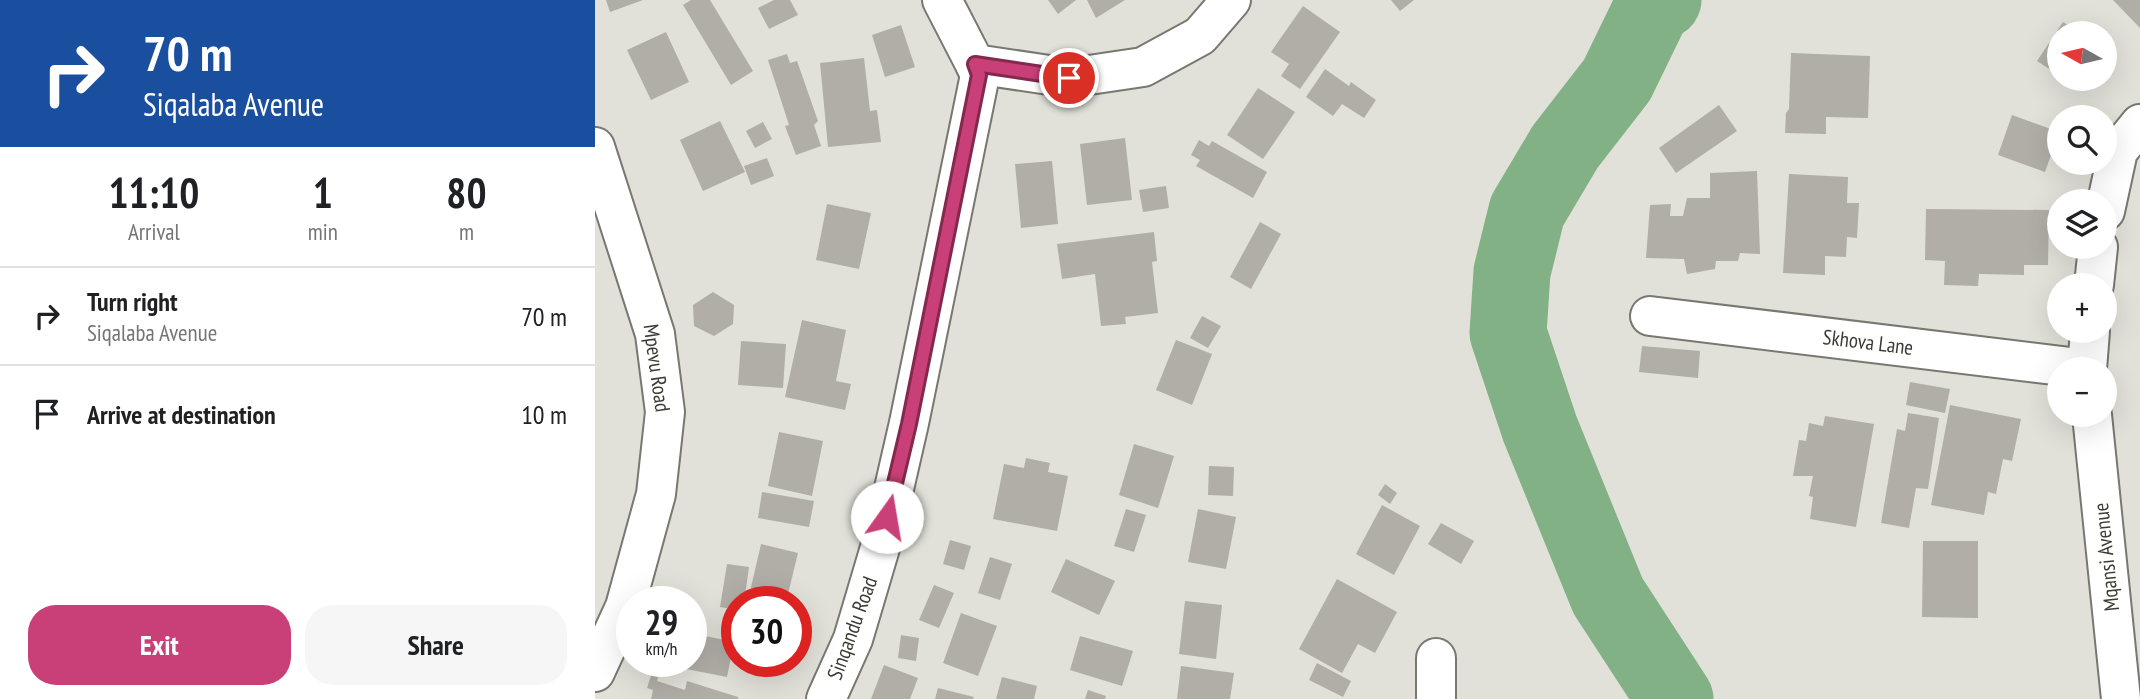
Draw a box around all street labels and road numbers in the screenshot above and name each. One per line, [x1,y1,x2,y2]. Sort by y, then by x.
street label: Mpevu Road [637,322,677,414]
street label: Skhova Lane [1821,323,1915,361]
street label: Mqansi Avenue [2087,502,2125,612]
street label: Sinqandu Road [821,573,883,683]

